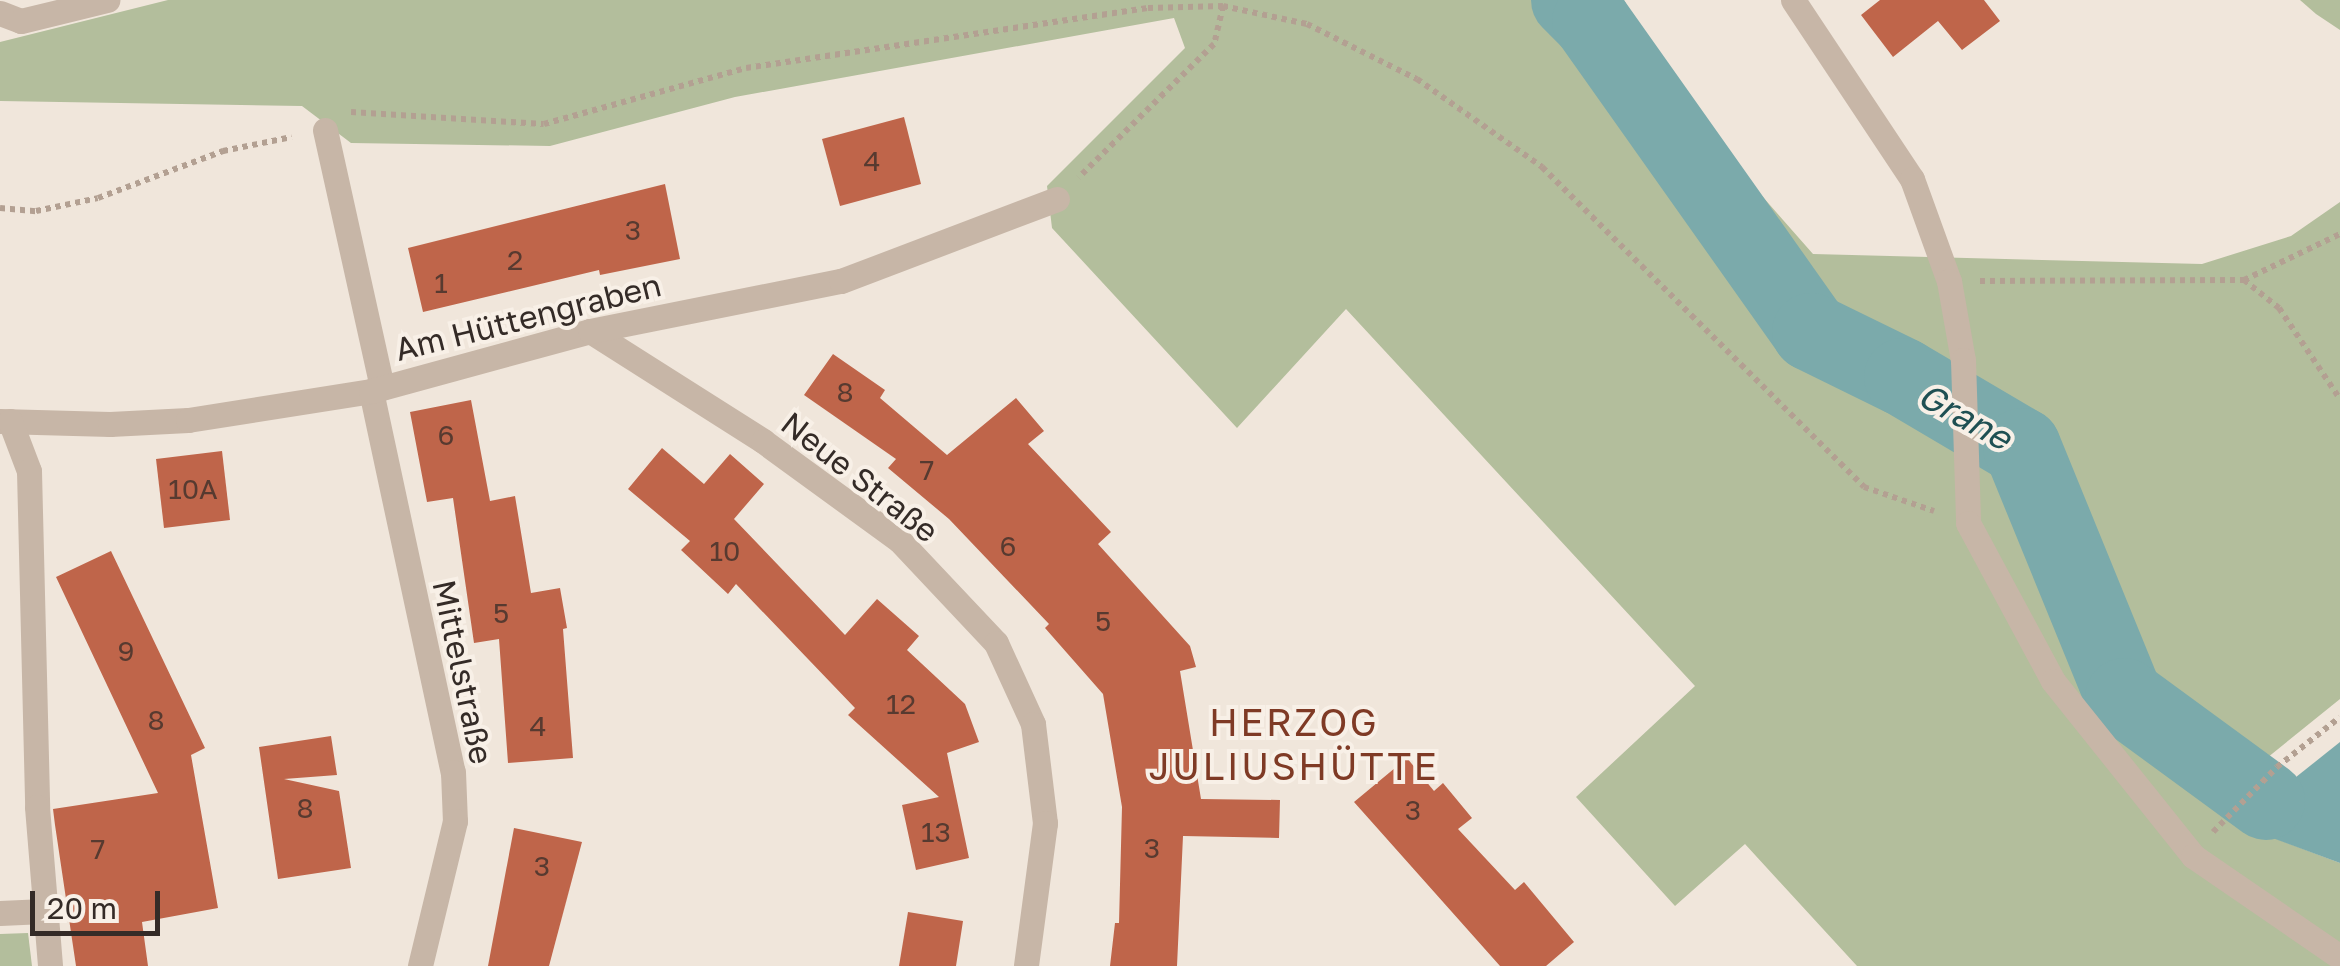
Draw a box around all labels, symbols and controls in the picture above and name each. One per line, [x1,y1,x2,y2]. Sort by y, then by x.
house number: 4 [863,144,881,178]
house number: 3 [625,213,641,247]
house number: 2 [507,243,523,277]
street label: Am Hüttengraben [391,265,665,369]
house number: 1 [434,266,448,300]
water label: Grane [1911,373,2019,459]
house number: 8 [836,375,854,409]
street label: Neue Straße [774,404,946,550]
house number: 6 [438,418,454,452]
house number: 7 [920,453,934,487]
house number: 10A [168,472,218,506]
house number: 6 [1000,529,1016,563]
house number: 10 [710,534,740,568]
street label: Mittelstraße [425,576,501,768]
house number: 5 [493,596,509,630]
house number: 5 [1095,604,1111,638]
house number: 9 [118,634,134,668]
house number: 12 [886,687,916,721]
district label: HERZOG JULIUSHÜTTE [1149,699,1439,788]
house number: 8 [147,703,165,737]
house number: 4 [529,709,547,743]
house number: 8 [296,791,314,825]
house number: 3 [1405,793,1421,827]
house number: 13 [921,815,951,849]
house number: 3 [1144,831,1160,865]
house number: 7 [91,832,105,866]
house number: 3 [534,849,550,883]
scale bar [35,871,165,933]
text: 20 m [47,890,117,926]

